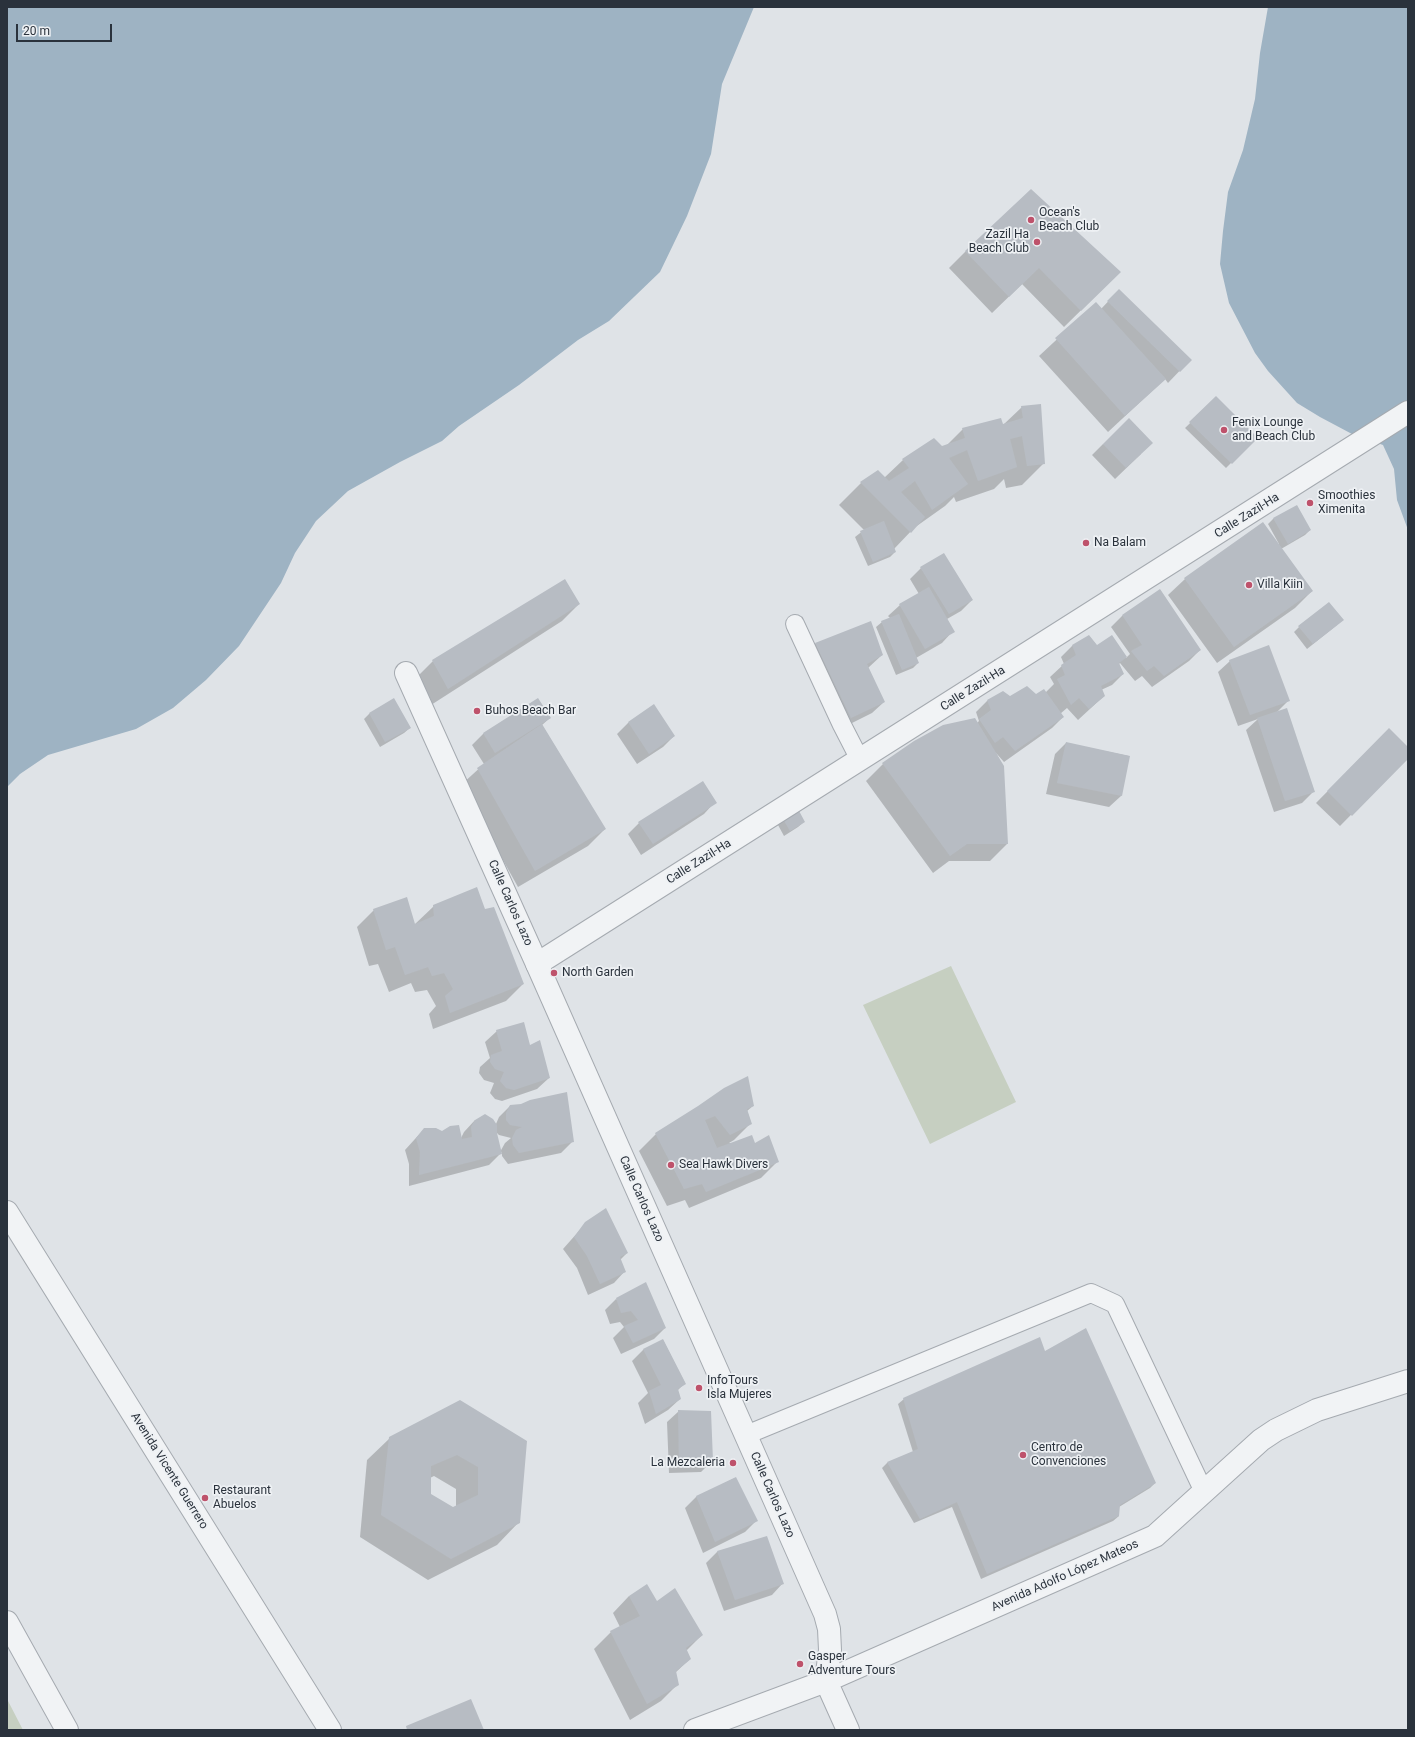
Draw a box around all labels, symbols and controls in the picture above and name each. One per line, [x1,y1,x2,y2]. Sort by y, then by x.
scale bar [18,16,114,42]
text: 20 m [23,24,50,38]
place label: Ocean's Beach Club [1039,206,1099,234]
marker: Ocean's Beach Club [1026,215,1036,225]
place label: Zazil Ha Beach Club [969,228,1029,256]
marker: Zazil Ha Beach Club [1032,237,1042,247]
place label: Fenix Lounge and Beach Club [1232,416,1315,444]
marker: Fenix Lounge and Beach Club [1219,425,1229,435]
place label: Smoothies Ximenita [1318,489,1375,517]
street label: Calle Zazil-Ha [1212,490,1282,542]
marker: Smoothies Ximenita [1305,498,1315,508]
place label: Na Balam [1094,536,1146,550]
marker: Na Balam [1081,538,1091,548]
place label: Villa Kiin [1257,578,1303,592]
marker: Villa Kiin [1244,580,1254,590]
street label: Calle Zazil-Ha [938,663,1008,715]
place label: Buhos Beach Bar [485,704,576,718]
marker: Buhos Beach Bar [472,706,482,716]
street label: Calle Zazil-Ha [664,836,734,888]
street label: Calle Carlos Lazo [485,858,535,948]
place label: North Garden [562,966,634,980]
marker: North Garden [549,968,559,978]
street label: Calle Carlos Lazo [616,1154,666,1244]
place label: Sea Hawk Divers [679,1158,768,1172]
marker: Sea Hawk Divers [666,1160,676,1170]
place label: InfoTours Isla Mujeres [707,1374,772,1402]
marker: InfoTours Isla Mujeres [694,1383,704,1393]
street label: Avenida Vicente Guerrero [127,1410,211,1532]
place label: Centro de Convenciones [1031,1441,1106,1469]
street label: Calle Carlos Lazo [747,1450,797,1540]
marker: Centro de Convenciones [1018,1450,1028,1460]
place label: La Mezcaleria [651,1456,725,1470]
marker: La Mezcaleria [728,1458,738,1468]
place label: Restaurant Abuelos [213,1484,271,1512]
marker: Restaurant Abuelos [200,1493,210,1503]
street label: Avenida Adolfo López Mateos [989,1537,1141,1615]
place label: Gasper Adventure Tours [808,1650,895,1678]
marker: Gasper Adventure Tours [795,1659,805,1669]

